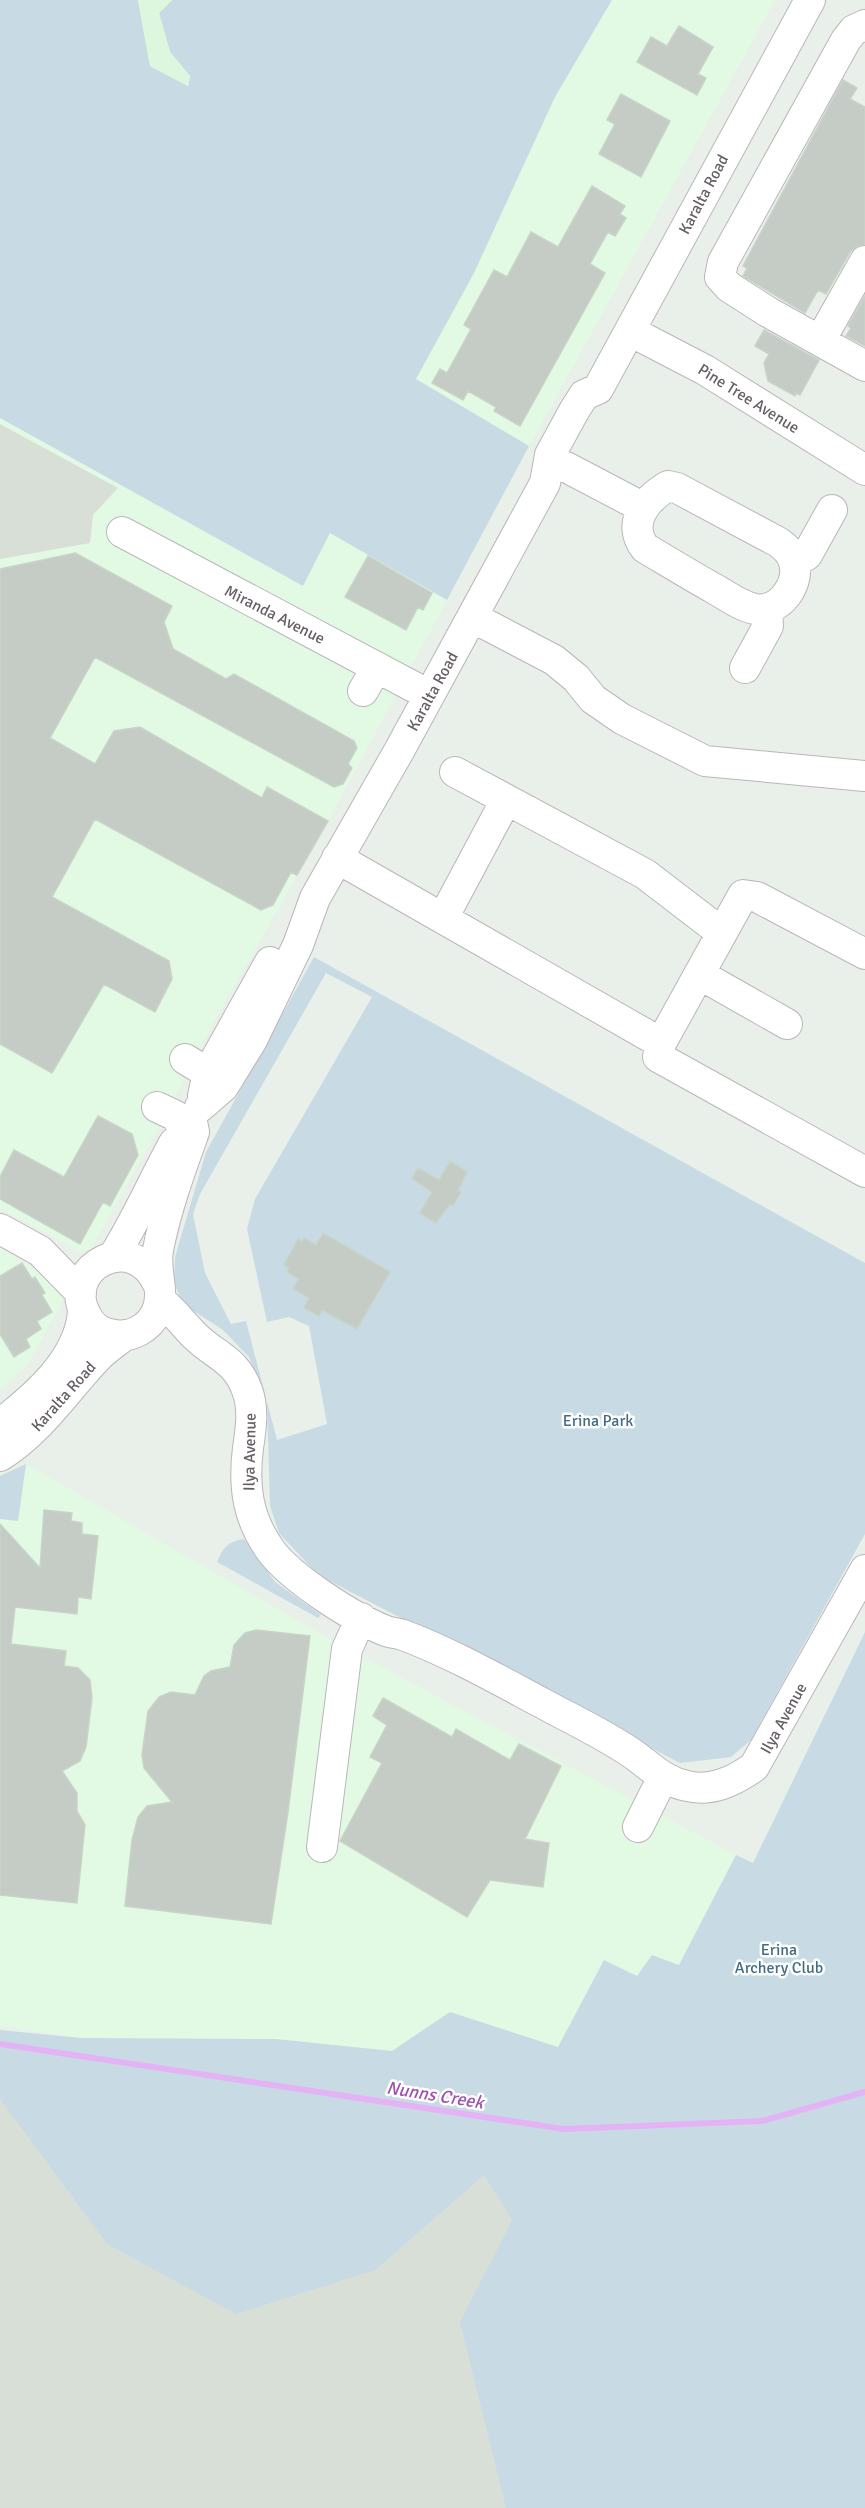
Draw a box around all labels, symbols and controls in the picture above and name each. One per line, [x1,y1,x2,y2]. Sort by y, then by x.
street label: Karalta Road [675,151,733,238]
street label: Pine Tree Avenue [694,360,803,438]
street label: Miranda Avenue [221,581,328,649]
street label: Karalta Road [403,648,463,735]
street label: Karalta Road [27,1357,100,1436]
park label: Erina Park [563,1411,633,1431]
street label: Ilya Avenue [239,1413,261,1491]
street label: Ilya Avenue [756,1679,812,1758]
park label: Erina Archery Club [735,1940,823,1978]
water label: Nunns Creek [385,2076,487,2114]

